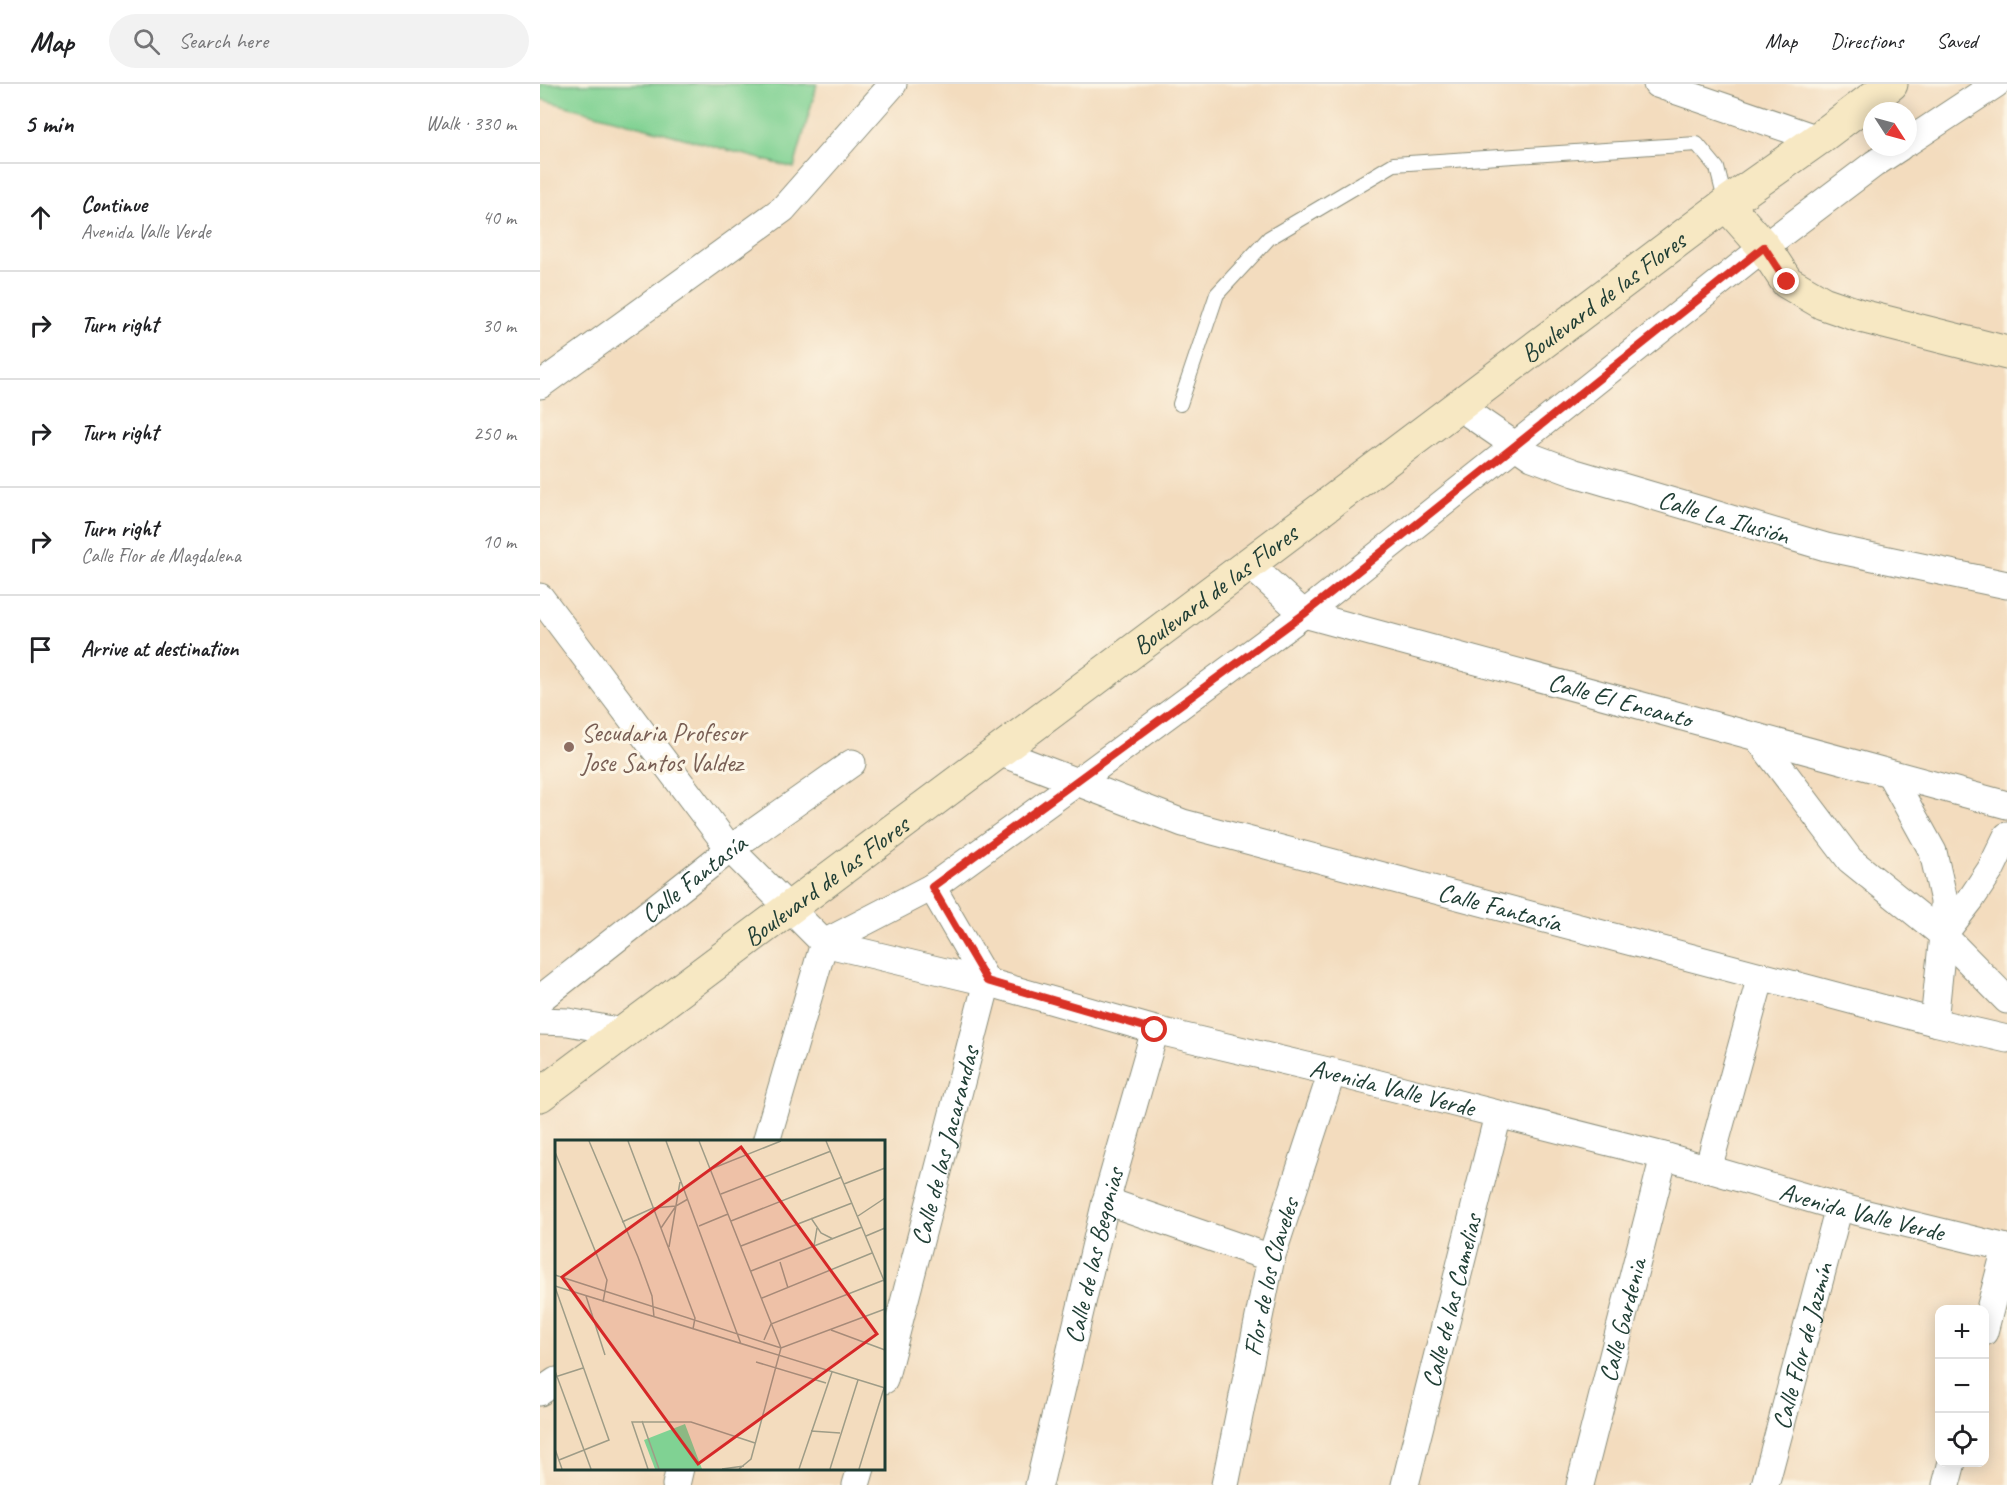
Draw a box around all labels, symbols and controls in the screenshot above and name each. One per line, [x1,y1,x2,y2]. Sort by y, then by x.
search box [109,14,529,68]
text: Map [30,24,73,59]
icon: search [130,25,163,58]
text: Search here [178,27,268,55]
text: Map [1765,28,1797,54]
text: Directions [1830,28,1903,54]
text: Saved [1936,28,1977,54]
north arrow [1863,102,1917,156]
text: 5 min [24,107,73,140]
text: Walk · 330 m [426,111,516,136]
text: Continue [81,191,147,219]
icon: ahead [24,201,57,234]
text: 40 m [482,205,516,230]
text: Avenida Valle Verde [81,219,211,244]
street label: Boulevard de las Flores [1514,223,1694,370]
route end [1773,268,1799,294]
icon: right [24,309,57,342]
text: Turn right [81,311,158,339]
text: 30 m [482,313,516,338]
icon: right [24,417,57,450]
text: Turn right [81,419,158,447]
text: 250 m [473,421,516,446]
street label: Calle La Ilusión [1654,482,1794,553]
text: Turn right [81,515,158,543]
street label: Boulevard de las Flores [1126,516,1306,663]
icon: right [24,525,57,558]
text: 10 m [482,529,516,554]
text: Calle Flor de Magdalena [81,543,241,568]
icon: arrive [24,633,57,666]
text: Arrive at destination [81,635,238,663]
street label: Calle El Encanto [1545,665,1698,736]
place label: Secudaria Profesor Jose Santos Valdez [579,716,749,779]
marker: Secudaria Profesor Jose Santos Valdez [562,740,576,754]
street label: Boulevard de las Flores [737,807,917,954]
street label: Calle Fantasía [634,826,754,931]
street label: Calle Fantasía [1435,875,1566,940]
route start [1141,1016,1167,1042]
street label: Calle de las Jacarandas [904,1041,987,1249]
street label: Avenida Valle Verde [1307,1051,1480,1125]
inset map [555,1140,885,1470]
street label: Calle de las Begonias [1057,1162,1132,1347]
street label: Avenida Valle Verde [1776,1175,1950,1250]
street label: Flor de los Claveles [1236,1192,1307,1359]
street label: Calle de las Camelias [1414,1209,1490,1391]
street label: Calle Gardenia [1591,1253,1655,1386]
street label: Calle Flor de Jazmín [1765,1258,1841,1433]
map controls [1935,1305,1989,1467]
button: + [1935,1305,1989,1359]
button: − [1935,1359,1989,1413]
button: locate [1935,1413,1989,1467]

